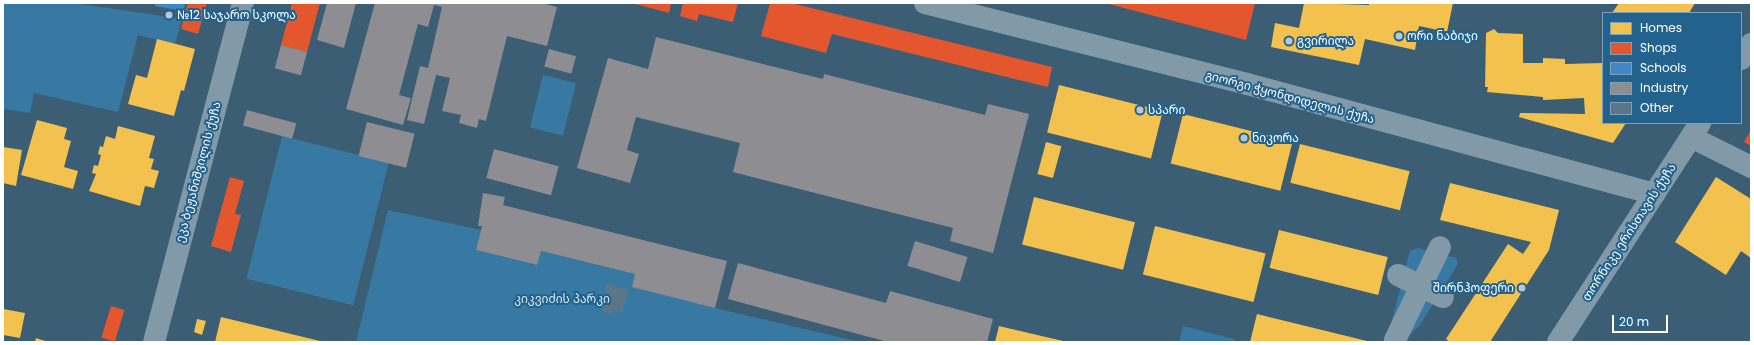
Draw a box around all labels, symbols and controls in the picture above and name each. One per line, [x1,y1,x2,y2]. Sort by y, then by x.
place label: №12 საჯარო სკოლა [177,8,296,22]
marker: №12 საჯარო სკოლა [164,10,174,20]
legend [1602,12,1742,124]
text: Homes [1640,19,1682,36]
place label: ორი ნაბიჯი [1407,29,1478,43]
marker: ორი ნაბიჯი [1394,31,1404,41]
place label: გვირილა [1297,34,1354,48]
marker: გვირილა [1284,36,1294,46]
text: Shops [1640,39,1677,56]
text: Schools [1640,59,1687,76]
street label: გიორგი ჭყონდიდელის ქუჩა [1204,67,1376,127]
text: Industry [1640,79,1688,96]
text: Other [1640,99,1673,116]
street label: ეკა ბეჟანიშვილის ქუჩა [172,100,224,244]
place label: სპარი [1148,103,1185,117]
marker: სპარი [1135,105,1145,115]
place label: ნიკორა [1252,131,1299,145]
marker: ნიკორა [1239,133,1249,143]
street label: თორნიკე ერისთავის ქუჩა [1579,161,1679,303]
place label: შირნჰოფერი [1433,281,1514,295]
marker: შირნჰოფერი [1517,283,1527,293]
park label: კიკვიძის პარკი [514,292,610,306]
scale bar [1614,307,1670,333]
text: 20 m [1619,313,1649,330]

